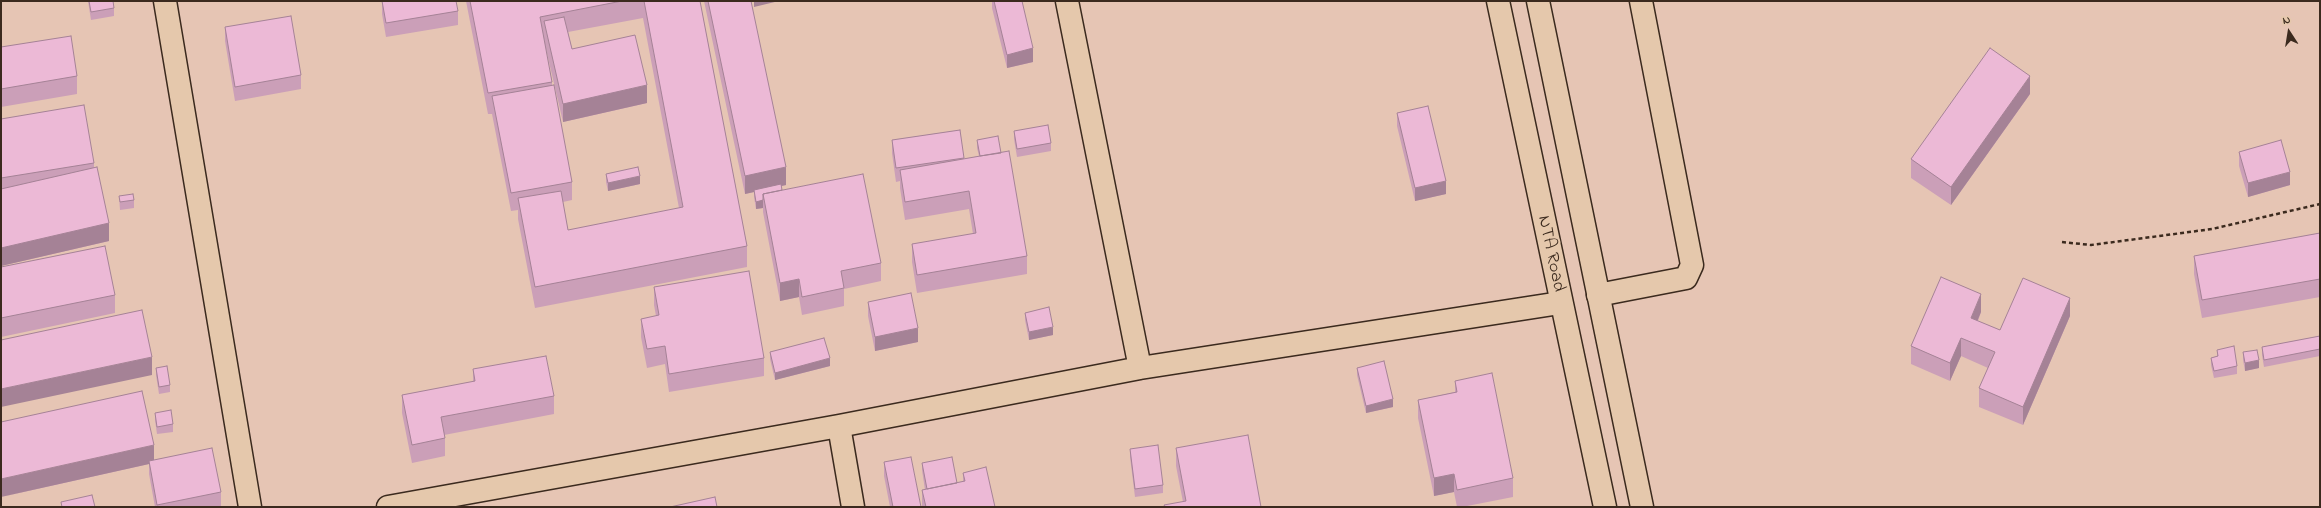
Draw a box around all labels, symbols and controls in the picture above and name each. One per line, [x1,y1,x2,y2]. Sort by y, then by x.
north arrow [2269,12,2309,52]
text: N [2281,12,2292,29]
street label: NTA Road [1531,214,1569,294]

